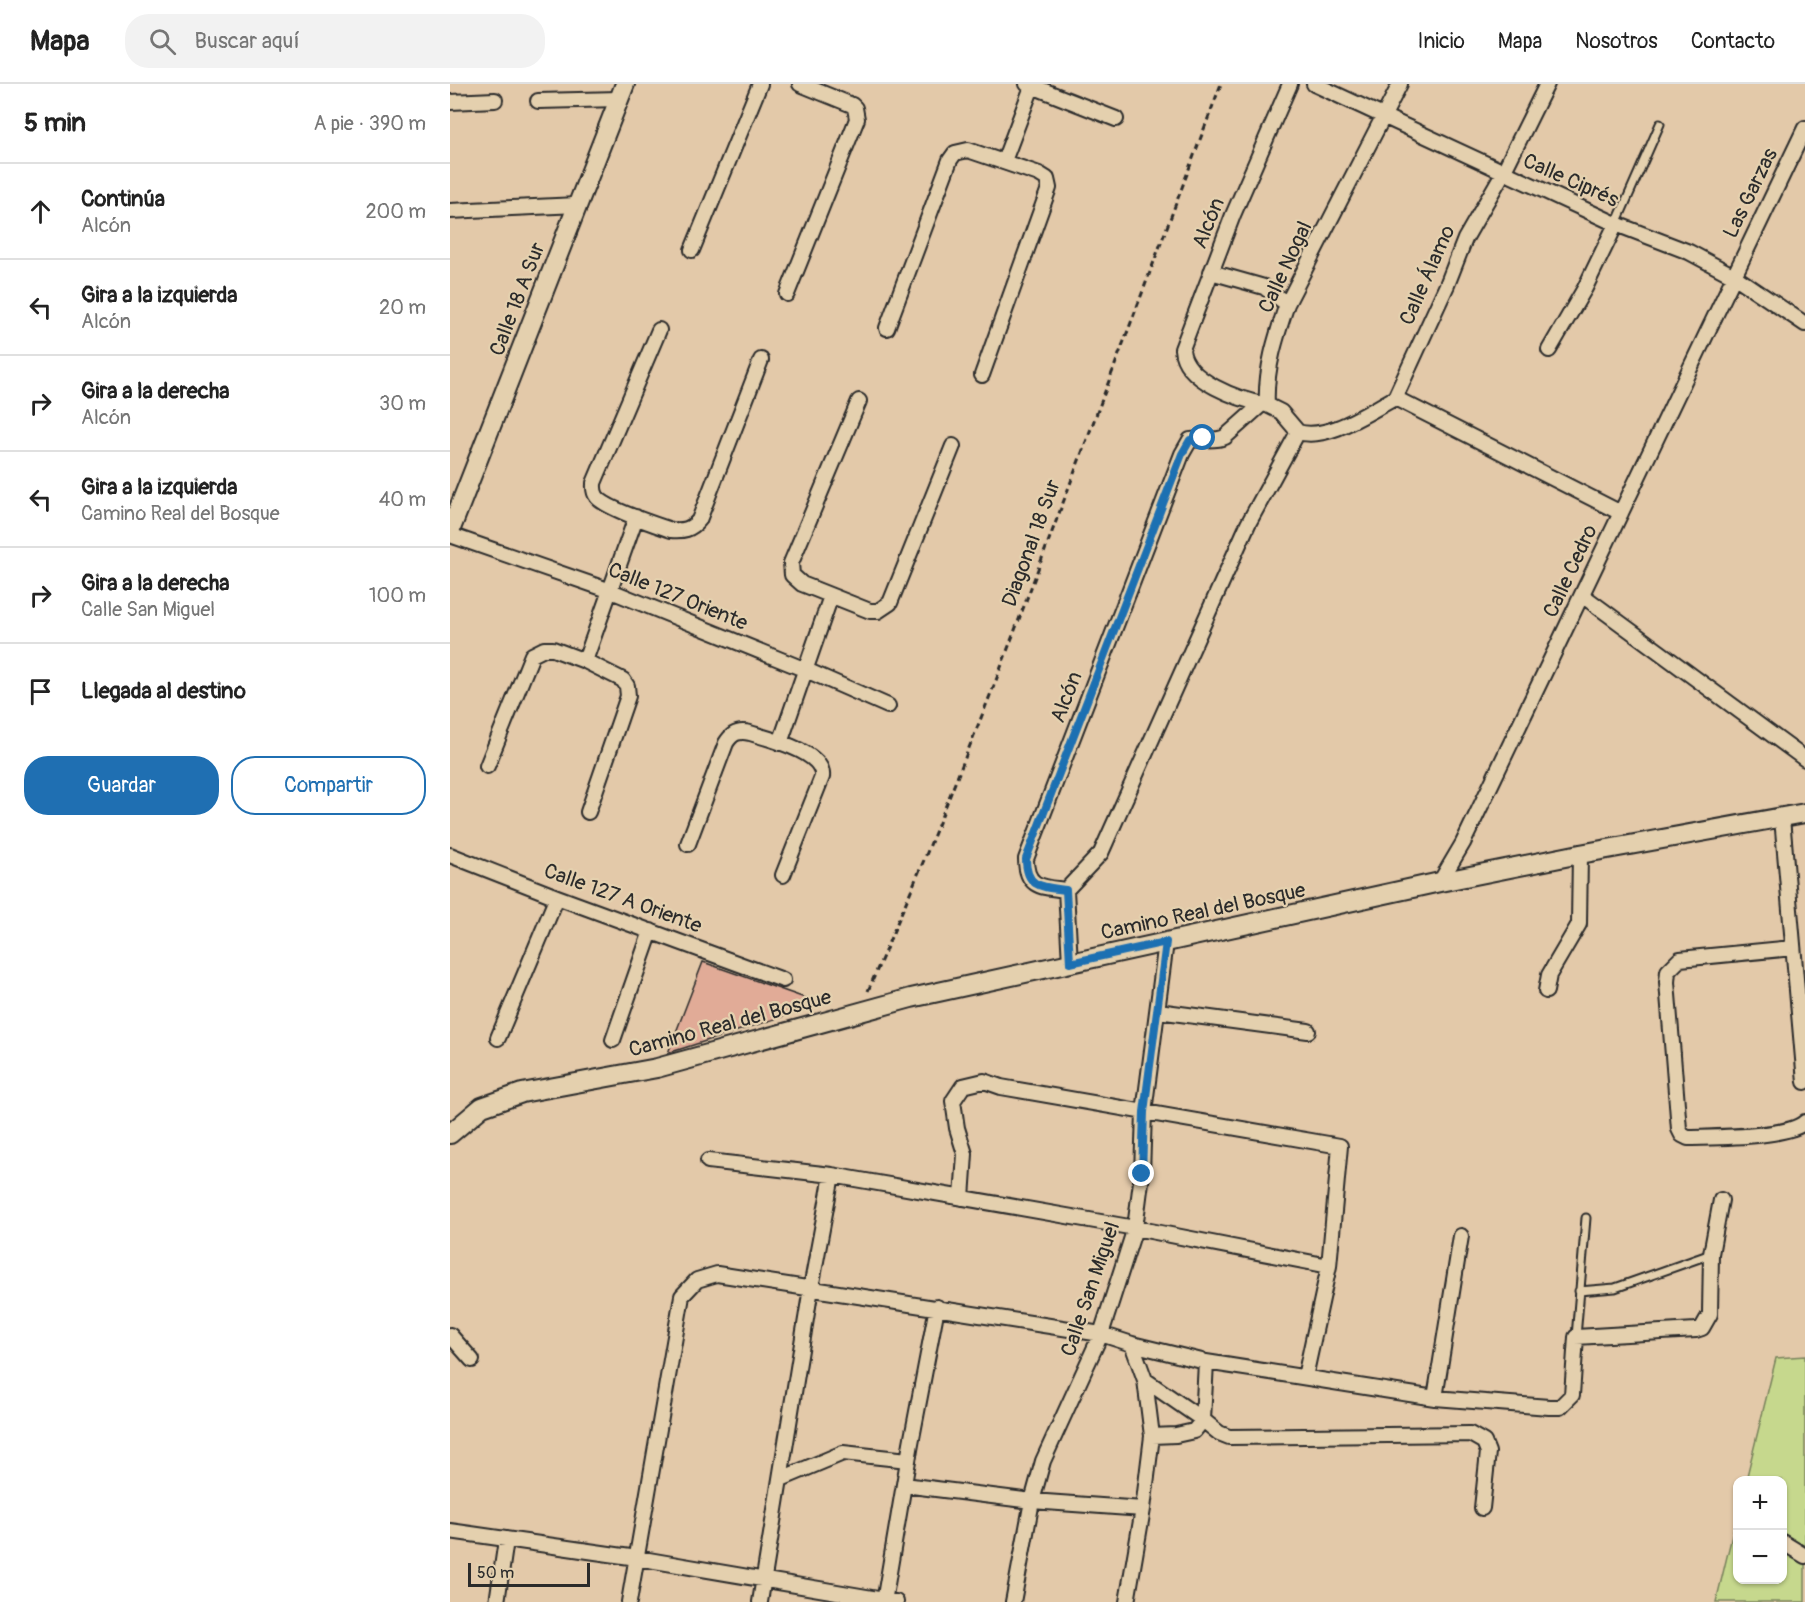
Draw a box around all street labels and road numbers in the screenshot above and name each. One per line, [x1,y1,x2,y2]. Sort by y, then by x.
street label: Las Garzas [1717,143,1784,243]
street label: Calle Ciprés [1519,147,1624,214]
street label: Alcón [1186,194,1231,253]
street label: Calle Nogal [1252,217,1318,318]
street label: Calle Álamo [1393,221,1461,329]
street label: Calle 18 A Sur [483,238,552,360]
street label: Diagonal 18 Sur [996,476,1067,610]
street label: Calle Cedro [1537,520,1604,622]
street label: Calle 127 Oriente [604,556,752,637]
street label: Alcón [1044,668,1089,727]
street label: Calle 127 A Oriente [540,857,706,940]
street label: Camino Real del Bosque [1098,876,1309,946]
street label: Camino Real del Bosque [626,983,835,1064]
street label: Calle San Miguel [1055,1218,1126,1360]

